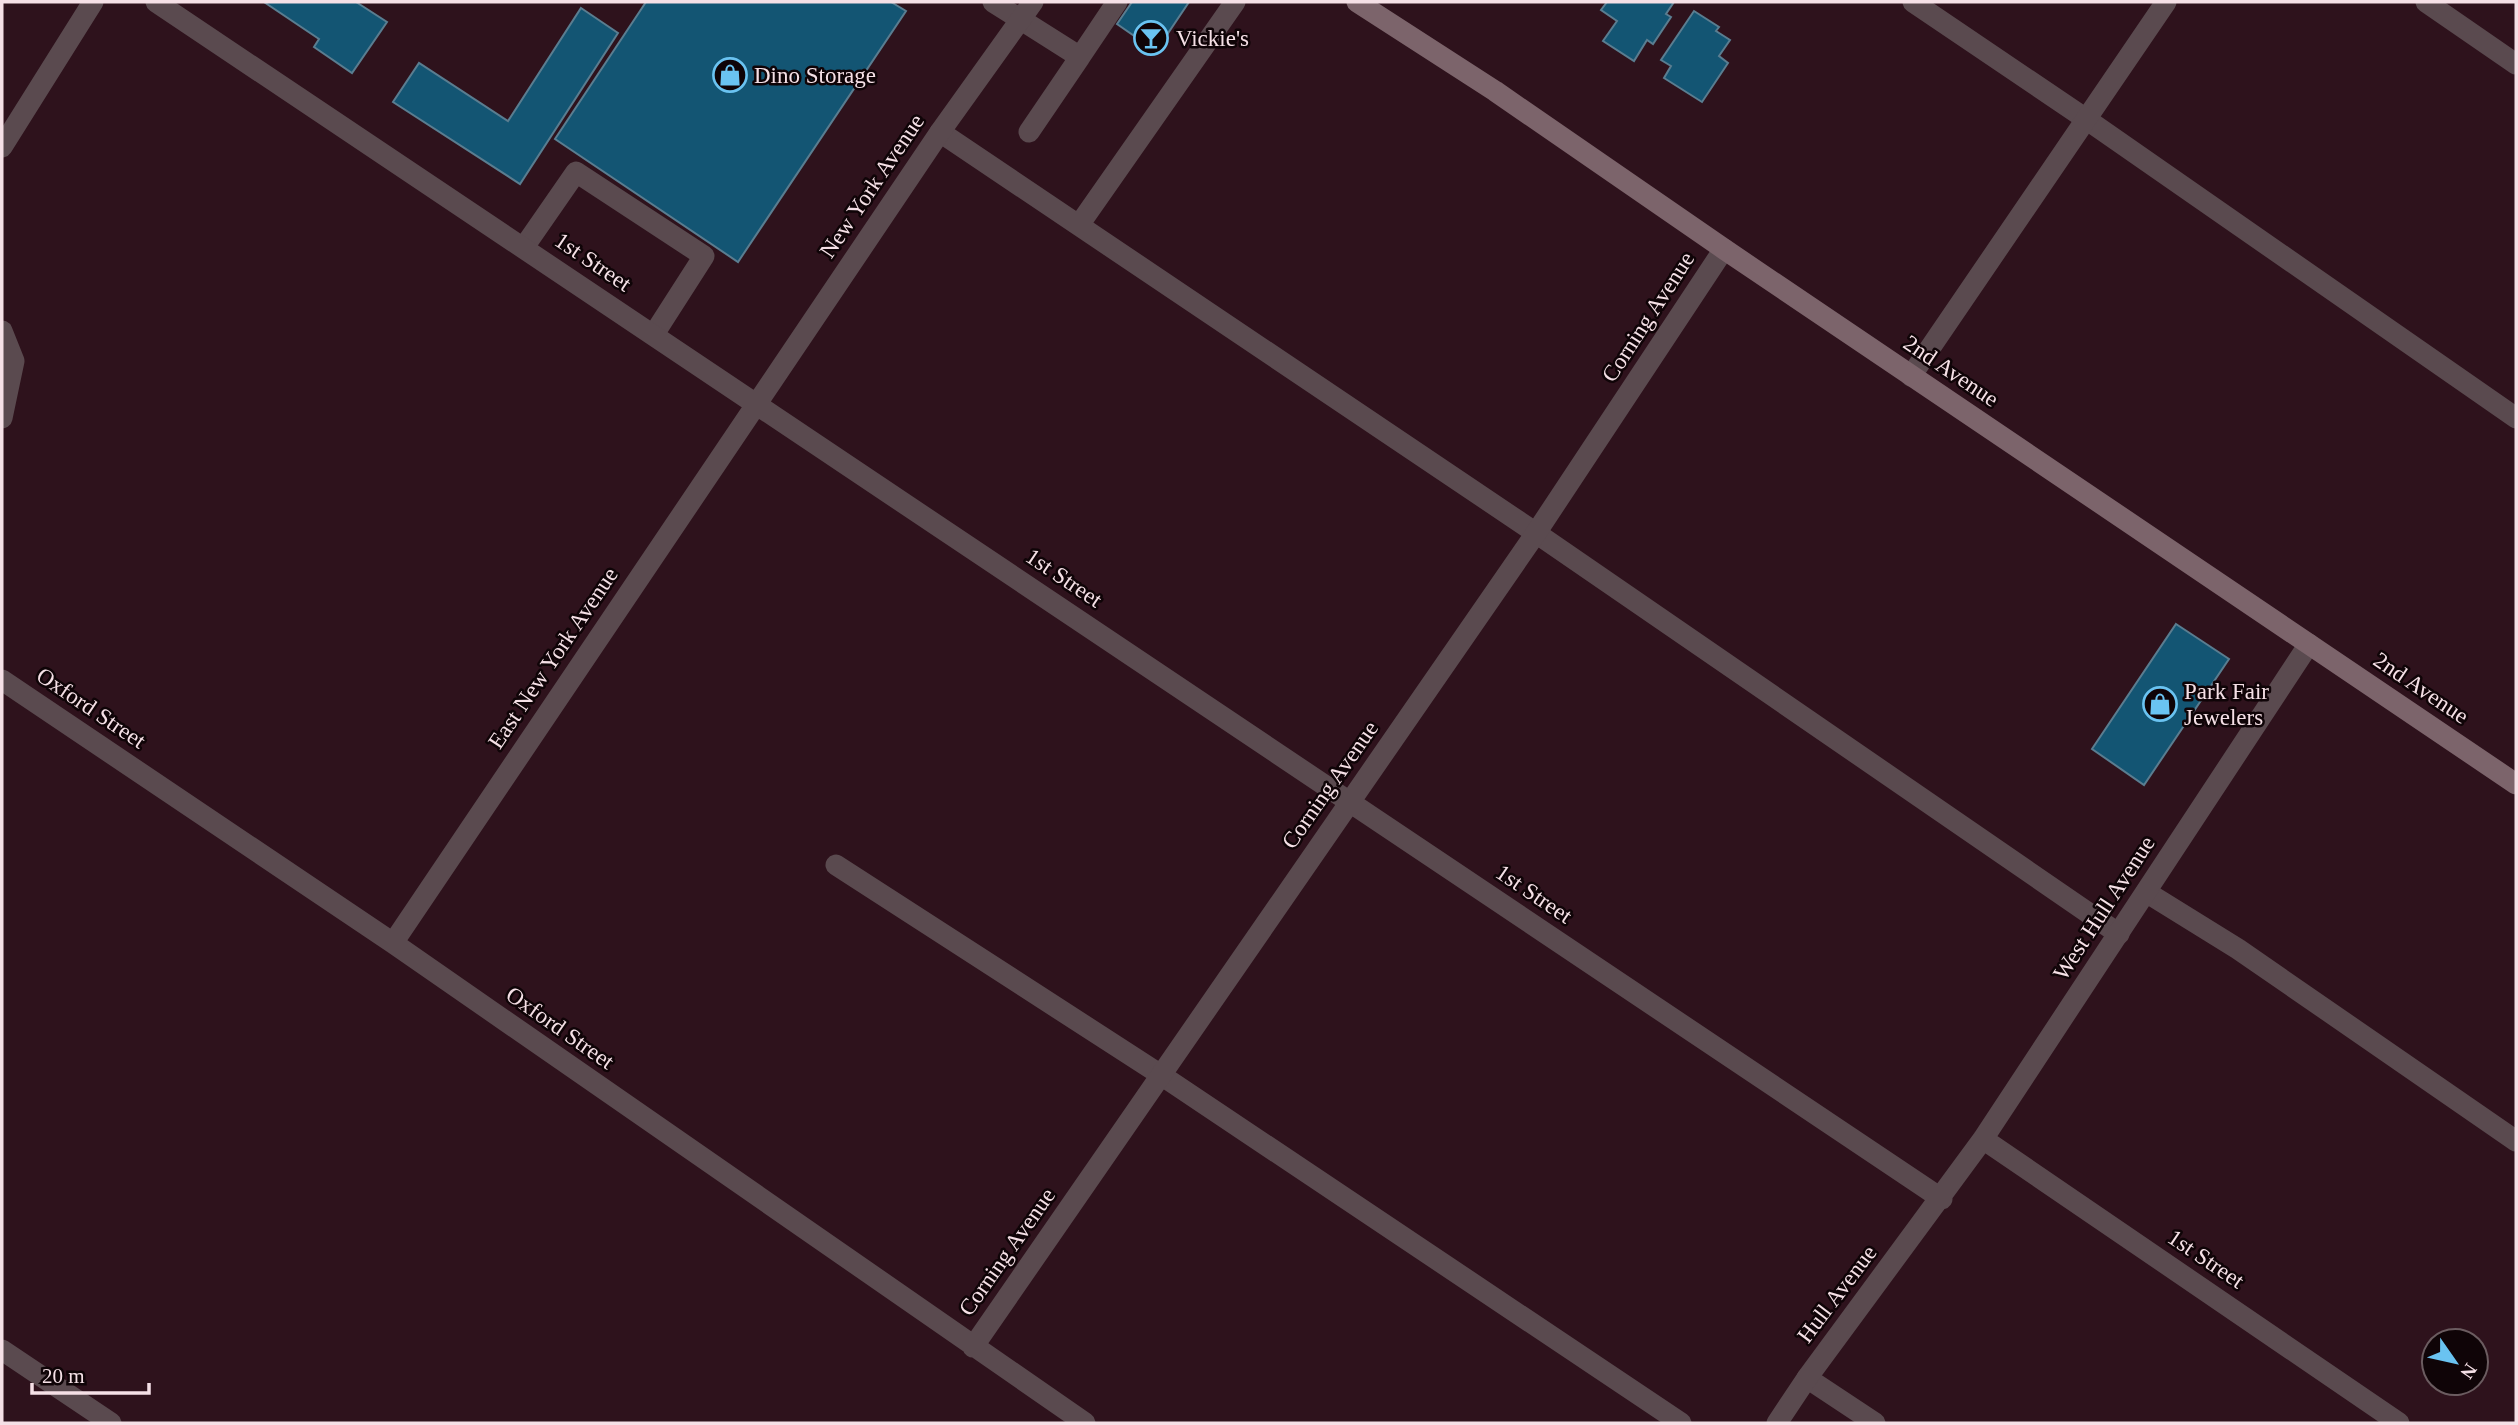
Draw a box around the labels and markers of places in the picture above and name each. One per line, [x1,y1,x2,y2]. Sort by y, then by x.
bar icon: Vickie's [1132,19,1170,57]
place label: Vickie's [1176,26,1249,51]
shop icon: Dino Storage [711,56,749,94]
place label: Dino Storage [754,63,876,88]
place label: Park Fair Jewelers [2184,679,2269,730]
shop icon: Park Fair Jewelers [2141,685,2179,723]

